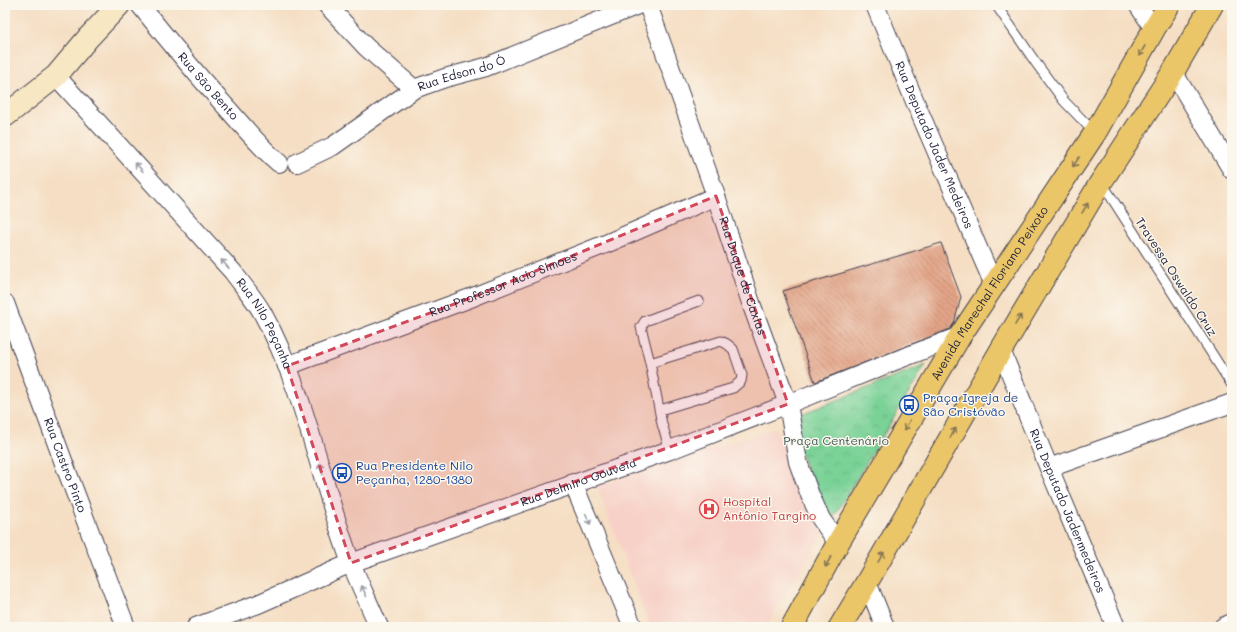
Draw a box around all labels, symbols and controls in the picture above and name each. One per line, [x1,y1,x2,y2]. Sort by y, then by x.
one-way arrow [1137,45,1145,57]
street label: Rua São Bento [175,48,243,123]
street label: Rua Edson do Ó [415,51,508,94]
street label: Rua Deputado Jader Medeiros [892,59,978,231]
one-way arrow [1071,157,1080,168]
one-way arrow [134,162,144,172]
one-way arrow [1081,202,1089,214]
street label: Avenida Marechal Floriano Peixoto [927,203,1051,383]
street label: Rua Duque de Caxias [716,214,771,337]
street label: Travessa Oswaldo Cruz [1132,214,1221,339]
street label: Rua Professor Acio Simoes [427,247,579,320]
one-way arrow [221,259,230,269]
street label: Rua Nilo Peçanha [233,274,297,371]
one-way arrow [1015,314,1023,326]
place label: Praça Igreja de São Cristóvão [923,389,1018,419]
bus stop icon: Praça Igreja de São Cristóvão [898,394,920,416]
street label: Rua Castro Pinto [41,415,91,515]
one-way arrow [903,419,911,431]
street label: Rua Deputado Jadermedeiros [1027,426,1110,595]
one-way arrow [950,427,958,439]
park label: Praça Centenário [783,432,889,448]
street label: Rua Delmiro Gouveia [518,454,638,509]
place label: Rua Presidente Nilo Peçanha, 1280-1380 [356,457,473,487]
one-way arrow [317,462,324,475]
bus stop icon: Rua Presidente Nilo Peçanha, 1280-1380 [331,462,353,484]
place label: Hospital Antônio Targino [723,493,816,523]
hospital icon: Hospital Antônio Targino [698,498,720,520]
one-way arrow [584,513,592,525]
one-way arrow [878,551,886,563]
one-way arrow [824,556,831,568]
one-way arrow [360,586,367,598]

